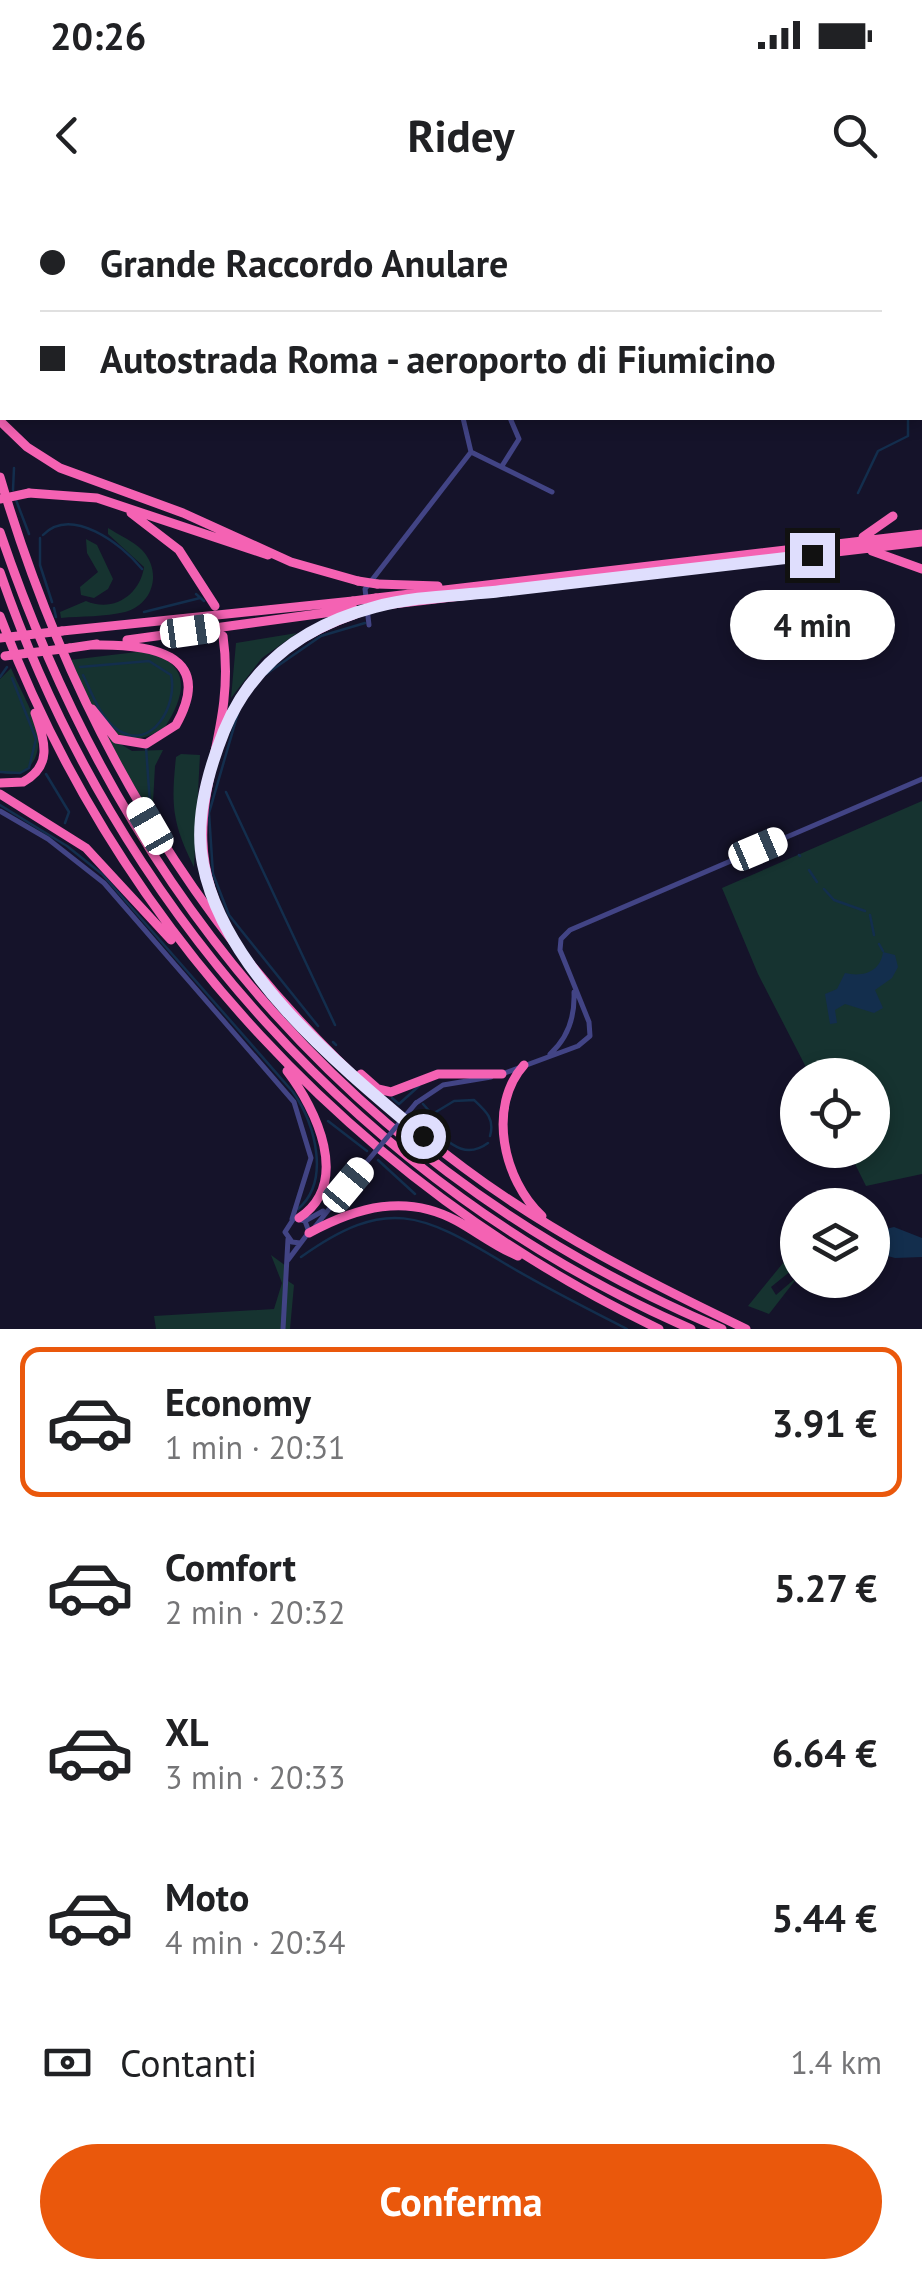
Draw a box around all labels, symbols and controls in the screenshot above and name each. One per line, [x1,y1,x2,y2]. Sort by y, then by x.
text: 20:26 [50,11,146,60]
text: Ridey [407,106,515,164]
icon: back [40,108,95,163]
icon: search [827,108,882,163]
text: Grande Raccordo Anulare [100,238,508,287]
text: Autostrada Roma - aeroporto di Fiumicino [100,334,776,383]
route end [790,533,835,578]
callout: 4 min [730,590,894,660]
text: 4 min [773,604,852,646]
car [158,612,222,650]
car [122,793,178,859]
car [725,823,791,875]
map controls [780,1058,890,1298]
button: locate [780,1058,890,1168]
route start [401,1114,446,1159]
car [317,1152,379,1218]
button: layers [780,1188,890,1298]
icon: car [45,1377,135,1467]
text: Economy [165,1377,311,1426]
text: 3.91 € [772,1398,877,1447]
text: 1 min · 20:31 [165,1426,345,1468]
icon: car [45,1542,135,1632]
text: Comfort [165,1542,296,1591]
text: 5.27 € [774,1563,877,1612]
text: 2 min · 20:32 [165,1591,345,1633]
icon: car [45,1707,135,1797]
text: XL [165,1707,209,1756]
text: 6.64 € [772,1728,877,1777]
text: 3 min · 20:33 [165,1756,345,1798]
icon: car [45,1872,135,1962]
text: Moto [165,1872,249,1921]
text: 5.44 € [772,1893,877,1942]
text: 4 min · 20:34 [165,1921,345,1963]
icon: cash [40,2035,95,2090]
text: Contanti [120,2038,257,2087]
text: 1.4 km [790,2041,882,2083]
button: Conferma [40,2144,882,2259]

